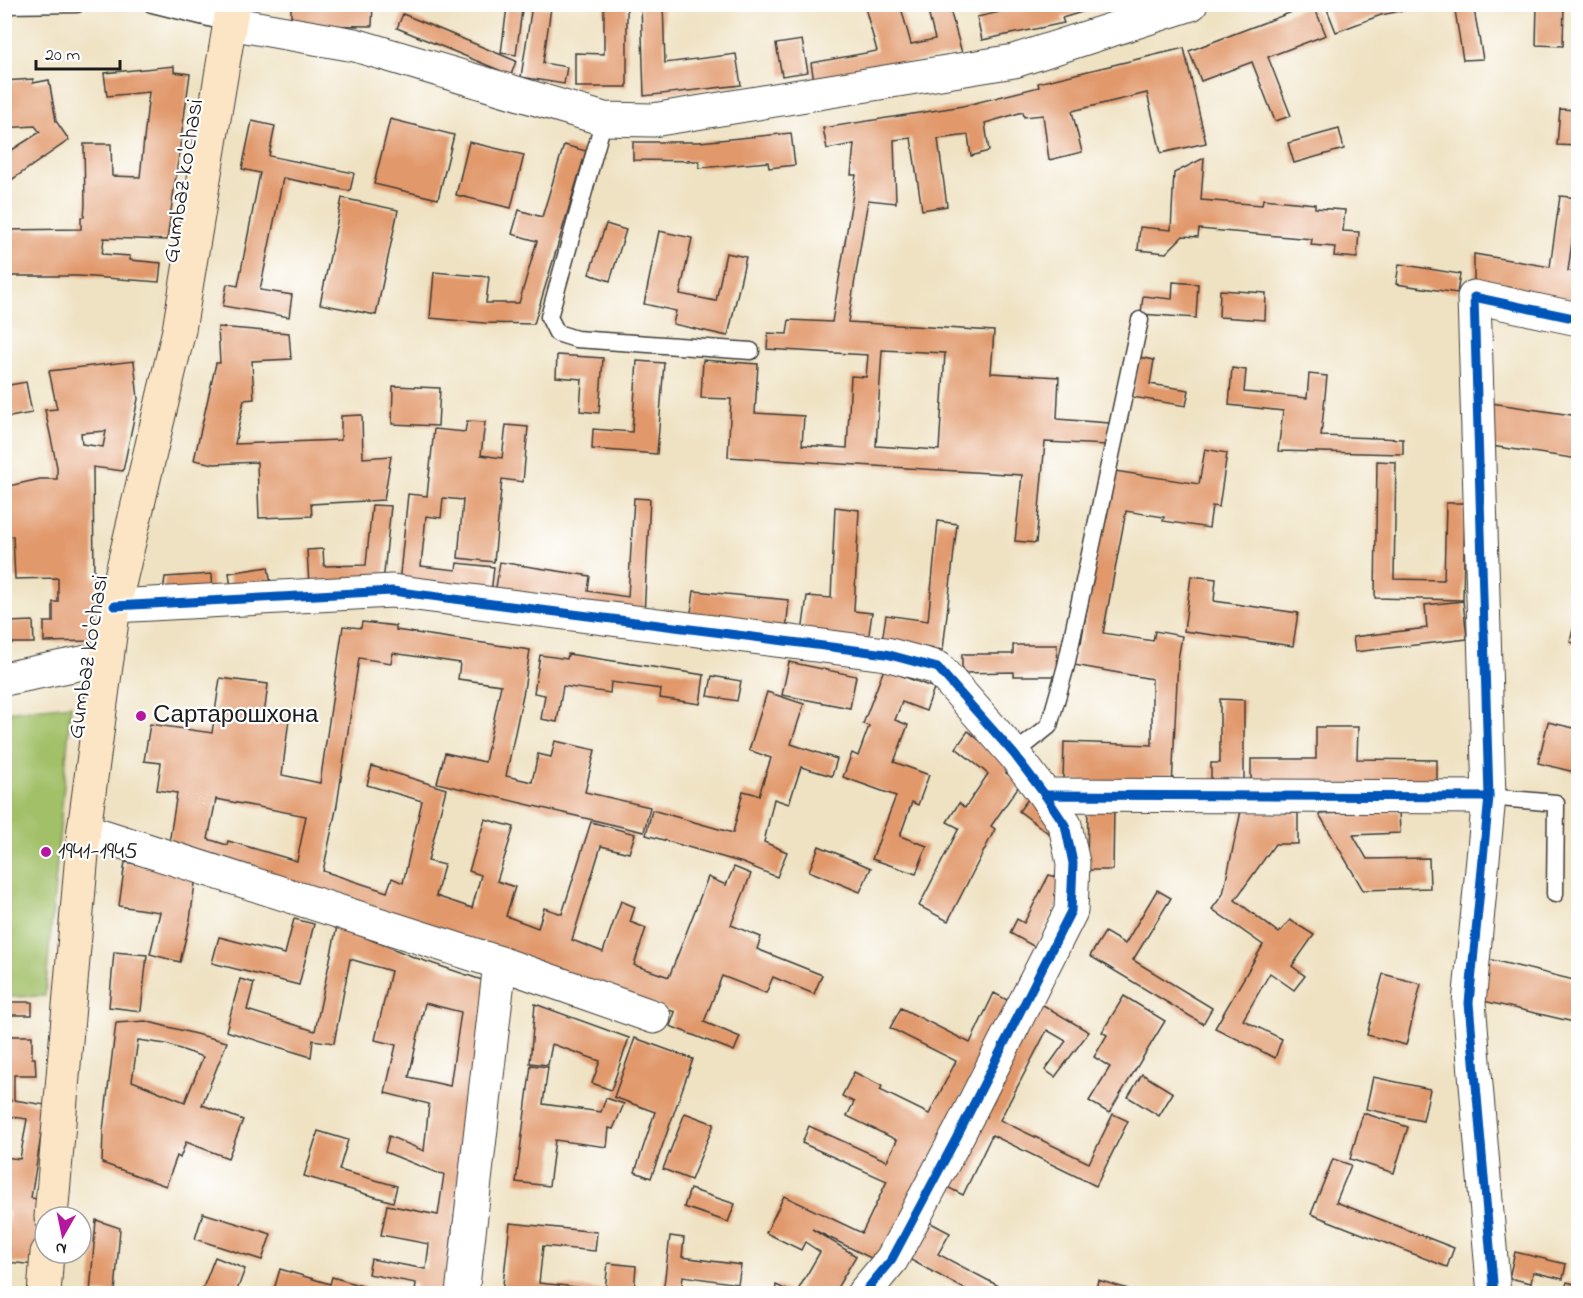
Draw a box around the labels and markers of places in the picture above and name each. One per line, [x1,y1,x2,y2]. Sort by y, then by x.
place label: Сартарошхона [153,699,319,734]
marker: Сартарошхона [134,709,148,723]
place label: 1941-1945 [58,835,138,870]
marker: 1941-1945 [39,845,53,859]

